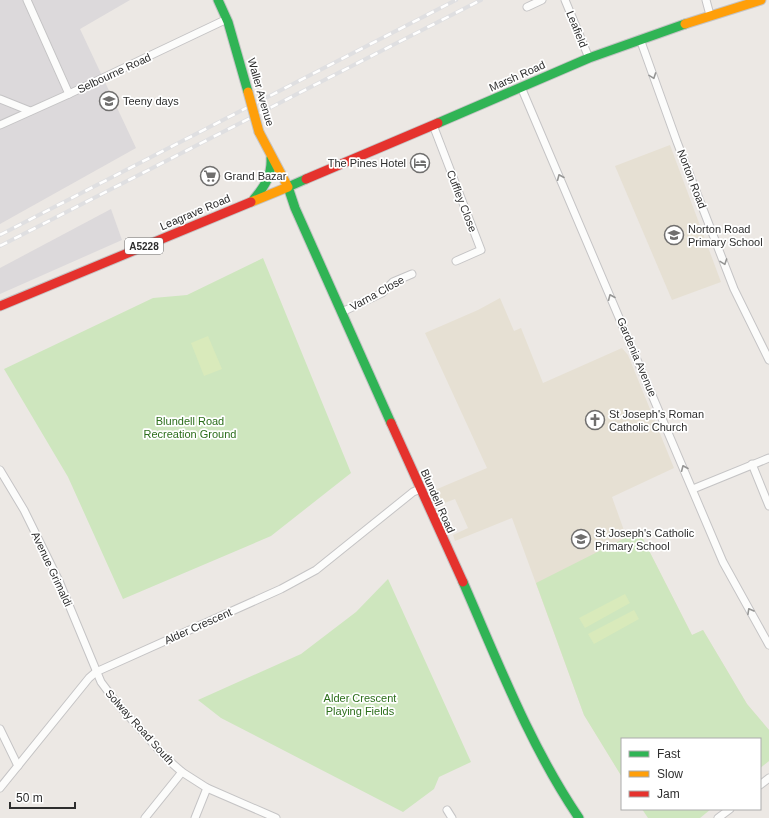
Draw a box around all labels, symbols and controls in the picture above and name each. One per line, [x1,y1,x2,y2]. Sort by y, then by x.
street label: Leafield [564,9,590,49]
street label: Selbourne Road [75,51,153,95]
street label: Waller Avenue [246,57,276,127]
street label: Marsh Road [487,58,547,94]
one-way arrow [649,72,657,79]
school or university icon: Teeny days [98,90,120,112]
place label: Teeny days [123,95,179,107]
street label: Norton Road [675,148,709,210]
hotel icon: The Pines Hotel [409,152,431,174]
place label: The Pines Hotel [328,157,406,169]
supermarket icon: Grand Bazar [199,165,221,187]
street label: Cuffley Close [445,168,479,234]
place label: Grand Bazar [224,170,287,182]
one-way arrow [557,174,565,182]
street label: Leagrave Road [158,192,232,232]
place label: Norton Road Primary School [688,223,763,248]
school or university icon: Norton Road Primary School [663,224,685,246]
road number: A5228 [125,238,163,254]
one-way arrow [720,259,728,266]
street label: Varna Close [348,273,406,313]
one-way arrow [608,293,616,301]
street label: Gardenia Avenue [615,316,659,398]
place label: St Joseph's Roman Catholic Church [609,408,704,433]
church icon: St Joseph's Roman Catholic Church [584,409,606,431]
park label: Blundell Road Recreation Ground [144,415,236,440]
one-way arrow [680,464,688,471]
street label: Blundell Road [419,467,457,535]
place label: St Joseph's Catholic Primary School [595,527,695,552]
school or university icon: St Joseph's Catholic Primary School [570,528,592,550]
street label: Avenue Grimaldi [29,530,75,608]
street label: Alder Crescent [162,606,234,646]
one-way arrow [747,608,754,615]
street label: Solway Road South [103,687,177,767]
park label: Alder Crescent Playing Fields [324,692,396,717]
legend [621,738,761,810]
text: Fast [657,747,681,761]
text: Slow [657,767,683,781]
scale bar [10,784,75,810]
text: Jam [657,787,680,801]
text: 50 m [16,791,43,805]

